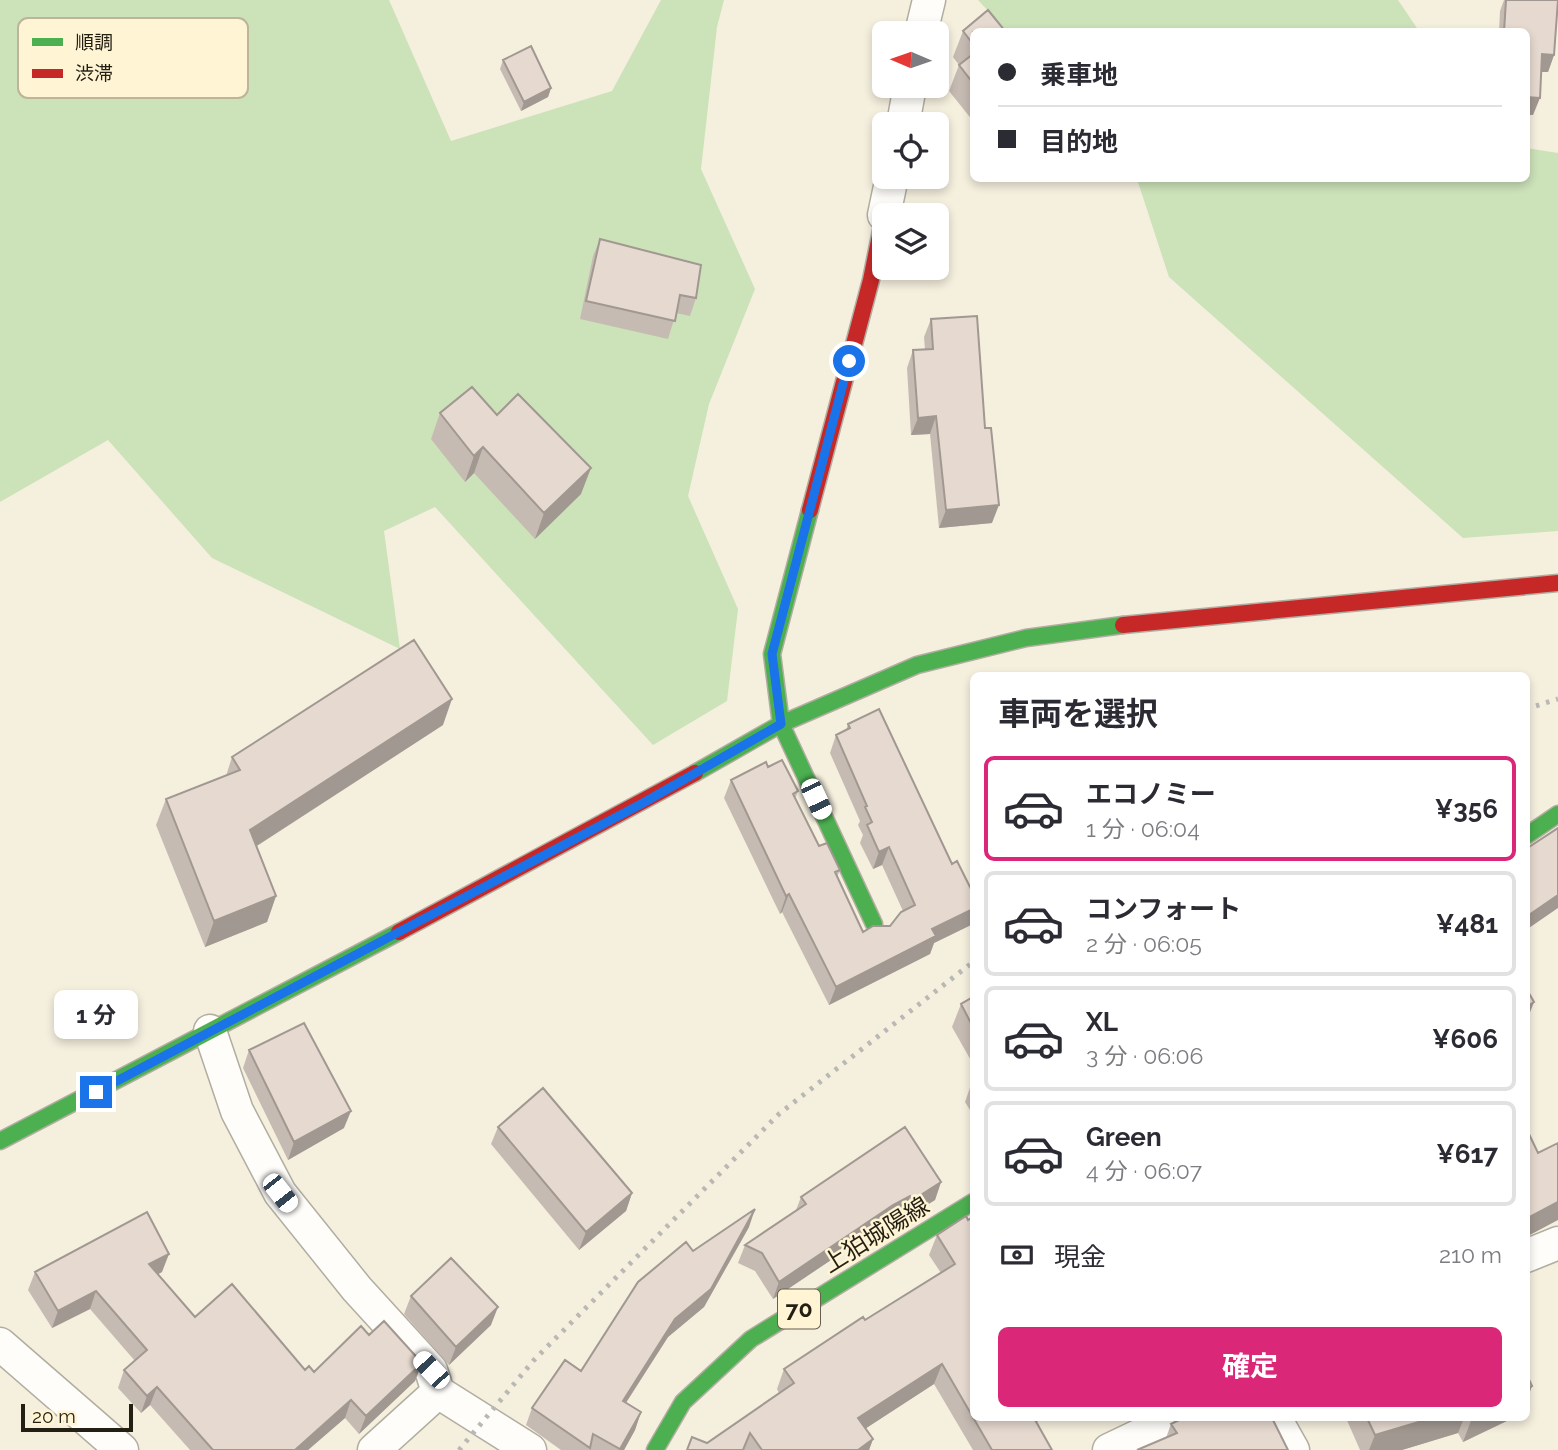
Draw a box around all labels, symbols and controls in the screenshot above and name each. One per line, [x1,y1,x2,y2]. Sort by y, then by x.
legend [18,18,248,98]
north arrow [872,21,948,98]
map controls [872,21,949,280]
text: 順調 [75,31,113,53]
text: 乗車地 [1040,60,1118,90]
text: 渋滞 [75,62,113,84]
button: locate [872,112,949,189]
text: 目的地 [1040,127,1118,157]
button: layers [872,203,949,280]
route start [833,345,865,377]
text: 車両を選択 [998,695,1158,732]
car [798,776,835,822]
icon: car [1002,777,1065,840]
text: エコノミー [1086,779,1216,809]
text: ¥356 [1435,794,1498,824]
text: 1 分 · 06:04 [1086,815,1200,842]
icon: car [1002,892,1065,955]
text: コンフォート [1086,894,1241,924]
text: ¥481 [1436,909,1498,939]
text: 2 分 · 06:05 [1086,930,1202,957]
callout: 1 分 [54,990,138,1040]
text: 1 分 [76,1001,116,1028]
icon: car [1002,1007,1065,1070]
text: XL [1086,1007,1118,1037]
text: ¥606 [1432,1024,1498,1054]
text: 3 分 · 06:06 [1086,1042,1203,1069]
route end [80,1076,112,1108]
icon: car [1002,1122,1065,1185]
text: Green [1086,1122,1162,1152]
text: ¥617 [1436,1139,1498,1169]
text: 4 分 · 06:07 [1086,1157,1202,1184]
car [259,1170,302,1216]
street label: 上狛城陽線 [817,1190,934,1279]
icon: cash [998,1236,1036,1274]
text: 210 m [1439,1241,1502,1268]
text: 現金 [1054,1242,1106,1272]
road number: 70 [778,1290,820,1328]
button: 確定 [998,1327,1502,1407]
car [409,1347,454,1393]
scale bar [21,1401,133,1433]
text: 20 m [32,1405,76,1427]

